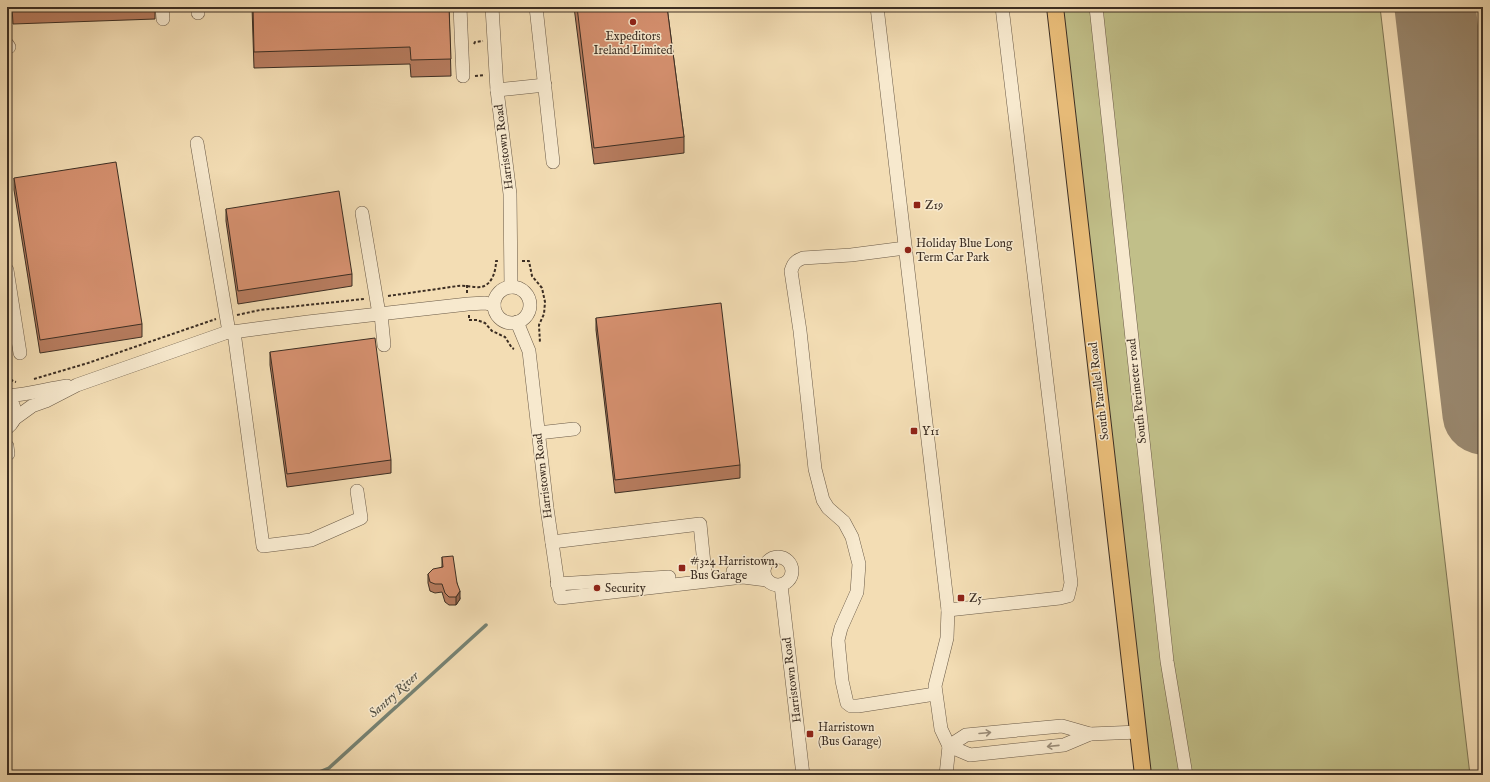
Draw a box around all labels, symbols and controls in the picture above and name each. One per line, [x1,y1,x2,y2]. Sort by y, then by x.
marker: Expeditors Ireland Limited [628,17,638,27]
place label: Expeditors Ireland Limited [593,29,673,58]
street label: Harristown Road [491,103,517,191]
place label: Z19 [925,198,943,213]
marker: Z19 [912,200,922,210]
place label: Holiday Blue Long Term Car Park [916,236,1013,265]
marker: Holiday Blue Long Term Car Park [903,245,913,255]
street label: South Perimeter road [1124,337,1150,444]
street label: South Parallel Road [1085,341,1112,441]
place label: Y11 [922,424,939,439]
marker: Y11 [909,426,919,436]
street label: Harristown Road [530,432,556,520]
place label: #324 Harristown, Bus Garage [690,554,778,583]
marker: #324 Harristown, Bus Garage [677,563,687,573]
place label: Security [605,581,646,596]
marker: Security [592,583,602,593]
place label: Z5 [969,591,982,606]
marker: Z5 [956,593,966,603]
street label: Harristown Road [779,636,805,724]
water label: Santry River [365,668,423,722]
place label: Harristown (Bus Garage) [818,720,881,749]
marker: Harristown (Bus Garage) [805,729,815,739]
one-way arrow [978,729,991,737]
one-way arrow [1047,742,1060,750]

